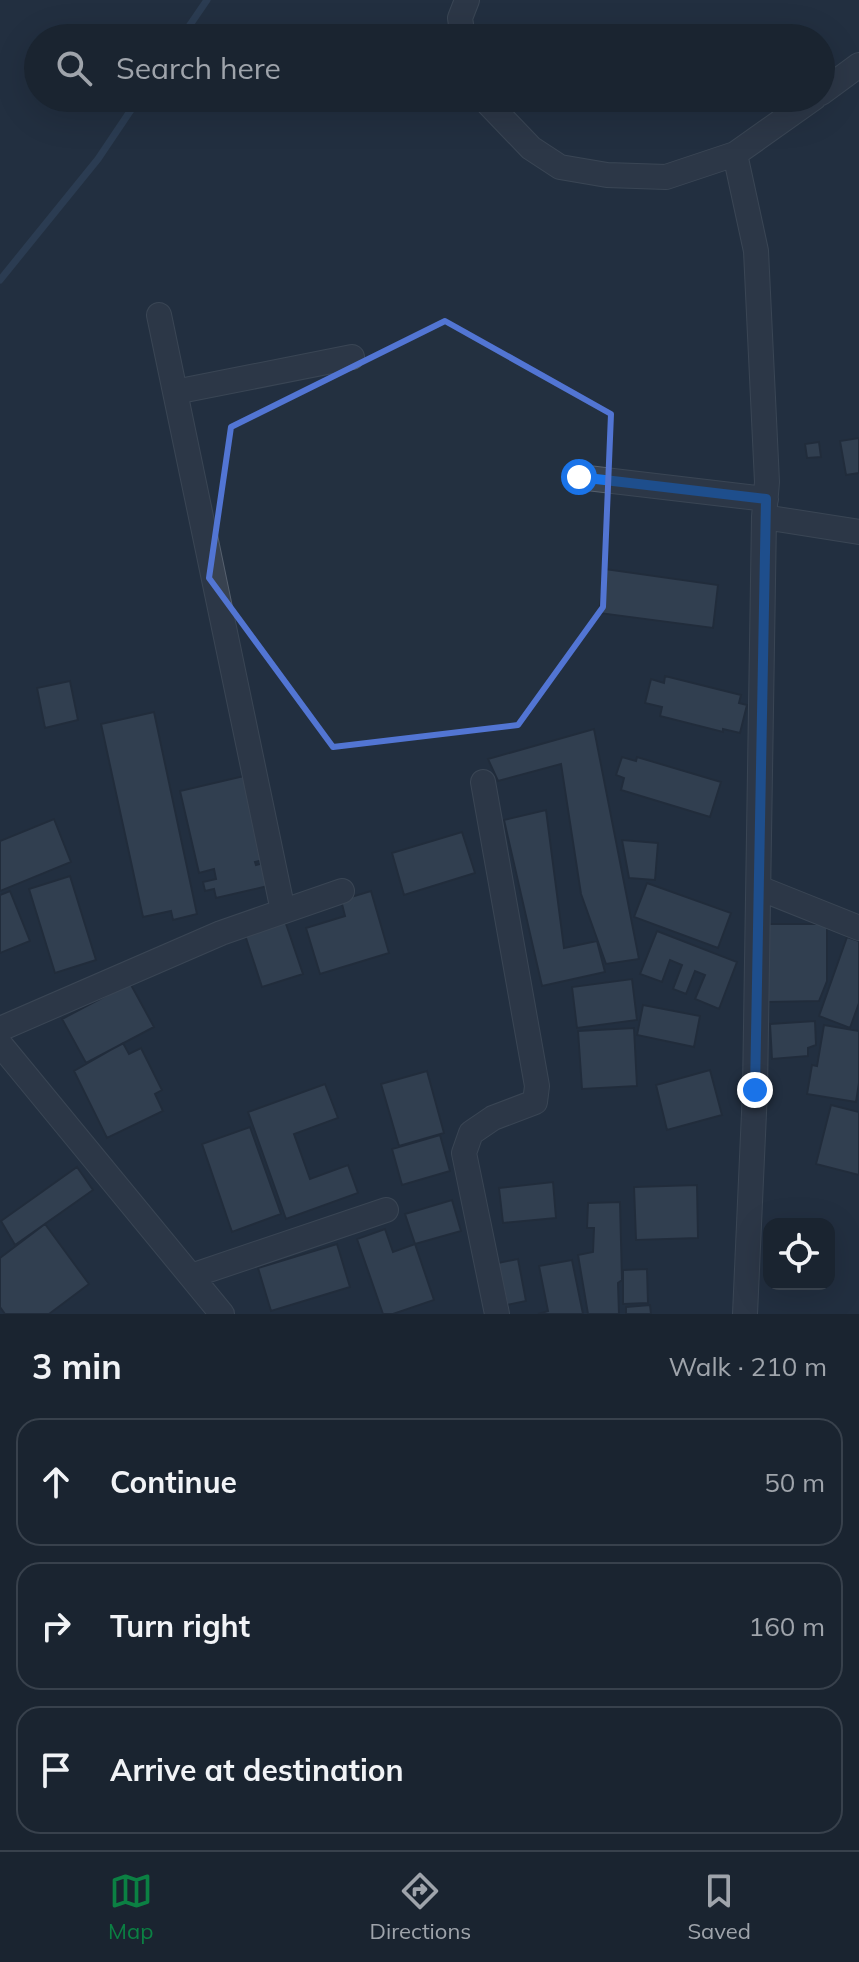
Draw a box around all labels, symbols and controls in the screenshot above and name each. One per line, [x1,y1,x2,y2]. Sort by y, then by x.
search box [24,24,835,112]
icon: search [52,46,96,90]
text: Search here [116,49,281,87]
route start [561,459,597,495]
route end [737,1072,773,1108]
map controls [763,1218,835,1290]
button: locate [763,1218,835,1290]
text: 3 min [32,1345,122,1388]
text: Walk · 210 m [668,1350,827,1383]
icon: ahead [34,1460,78,1504]
text: Continue [110,1463,237,1501]
text: 50 m [764,1466,825,1499]
icon: right [34,1604,78,1648]
text: Turn right [110,1607,250,1645]
text: 160 m [749,1610,825,1643]
icon: arrive [34,1748,78,1792]
text: Arrive at destination [110,1751,404,1789]
tab: Map [108,1869,153,1945]
tab: Directions [370,1869,471,1945]
tab: Saved [687,1869,751,1945]

